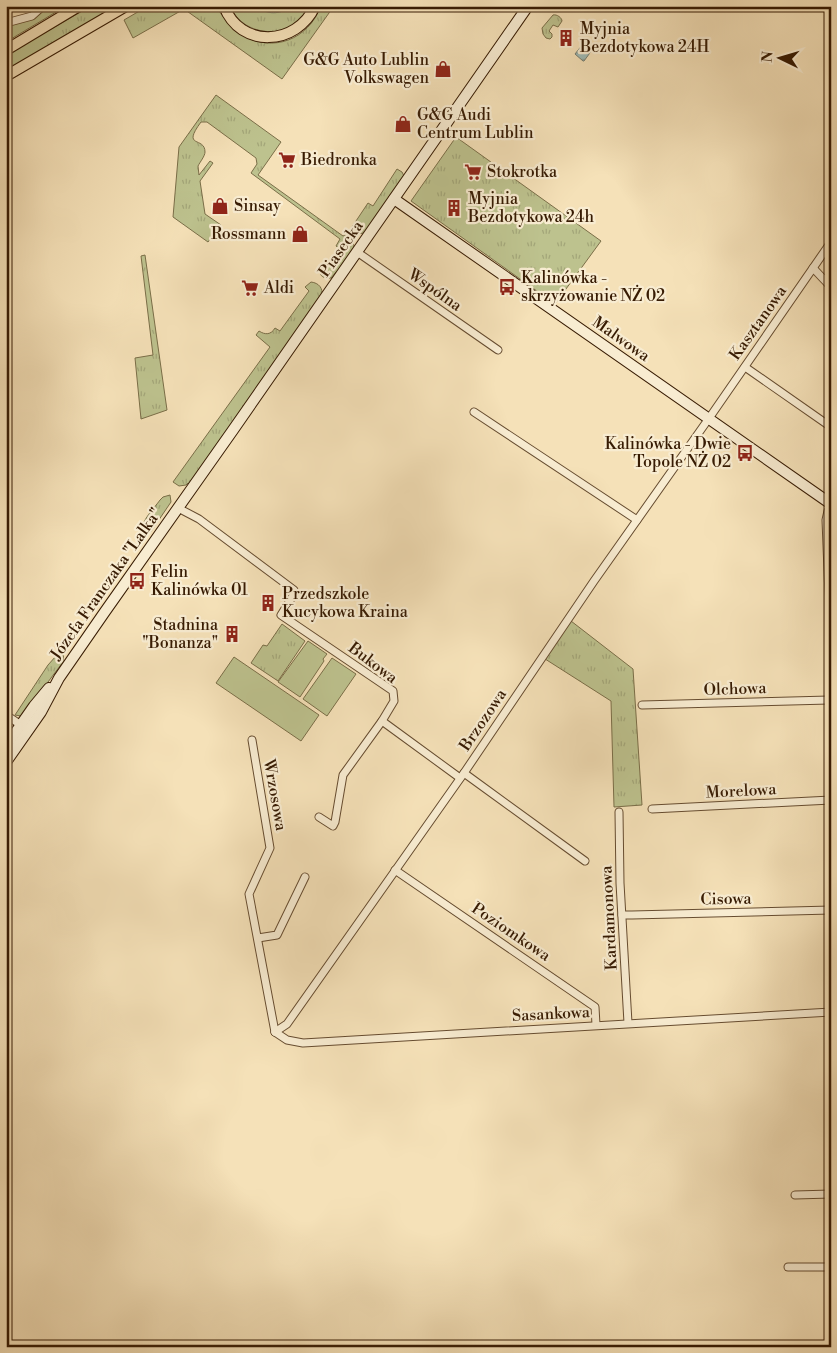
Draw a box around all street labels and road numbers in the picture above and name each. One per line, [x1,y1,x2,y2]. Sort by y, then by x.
street label: Piasecka [314,216,368,281]
street label: Wspólna [403,264,467,316]
street label: Kasztanowa [725,281,792,364]
street label: Malwowa [588,312,654,367]
street label: Józefa Franczaka "Lalka" [45,504,166,665]
street label: Bukowa [344,637,402,689]
street label: Olchowa [703,678,768,700]
street label: Brzozowa [454,684,511,756]
street label: Wrzosowa [259,757,291,833]
street label: Morelowa [705,779,778,803]
street label: Kardamonowa [596,864,622,971]
street label: Cisowa [700,889,753,909]
street label: Poziomkowa [468,898,555,966]
street label: Sasankowa [512,1002,591,1026]

